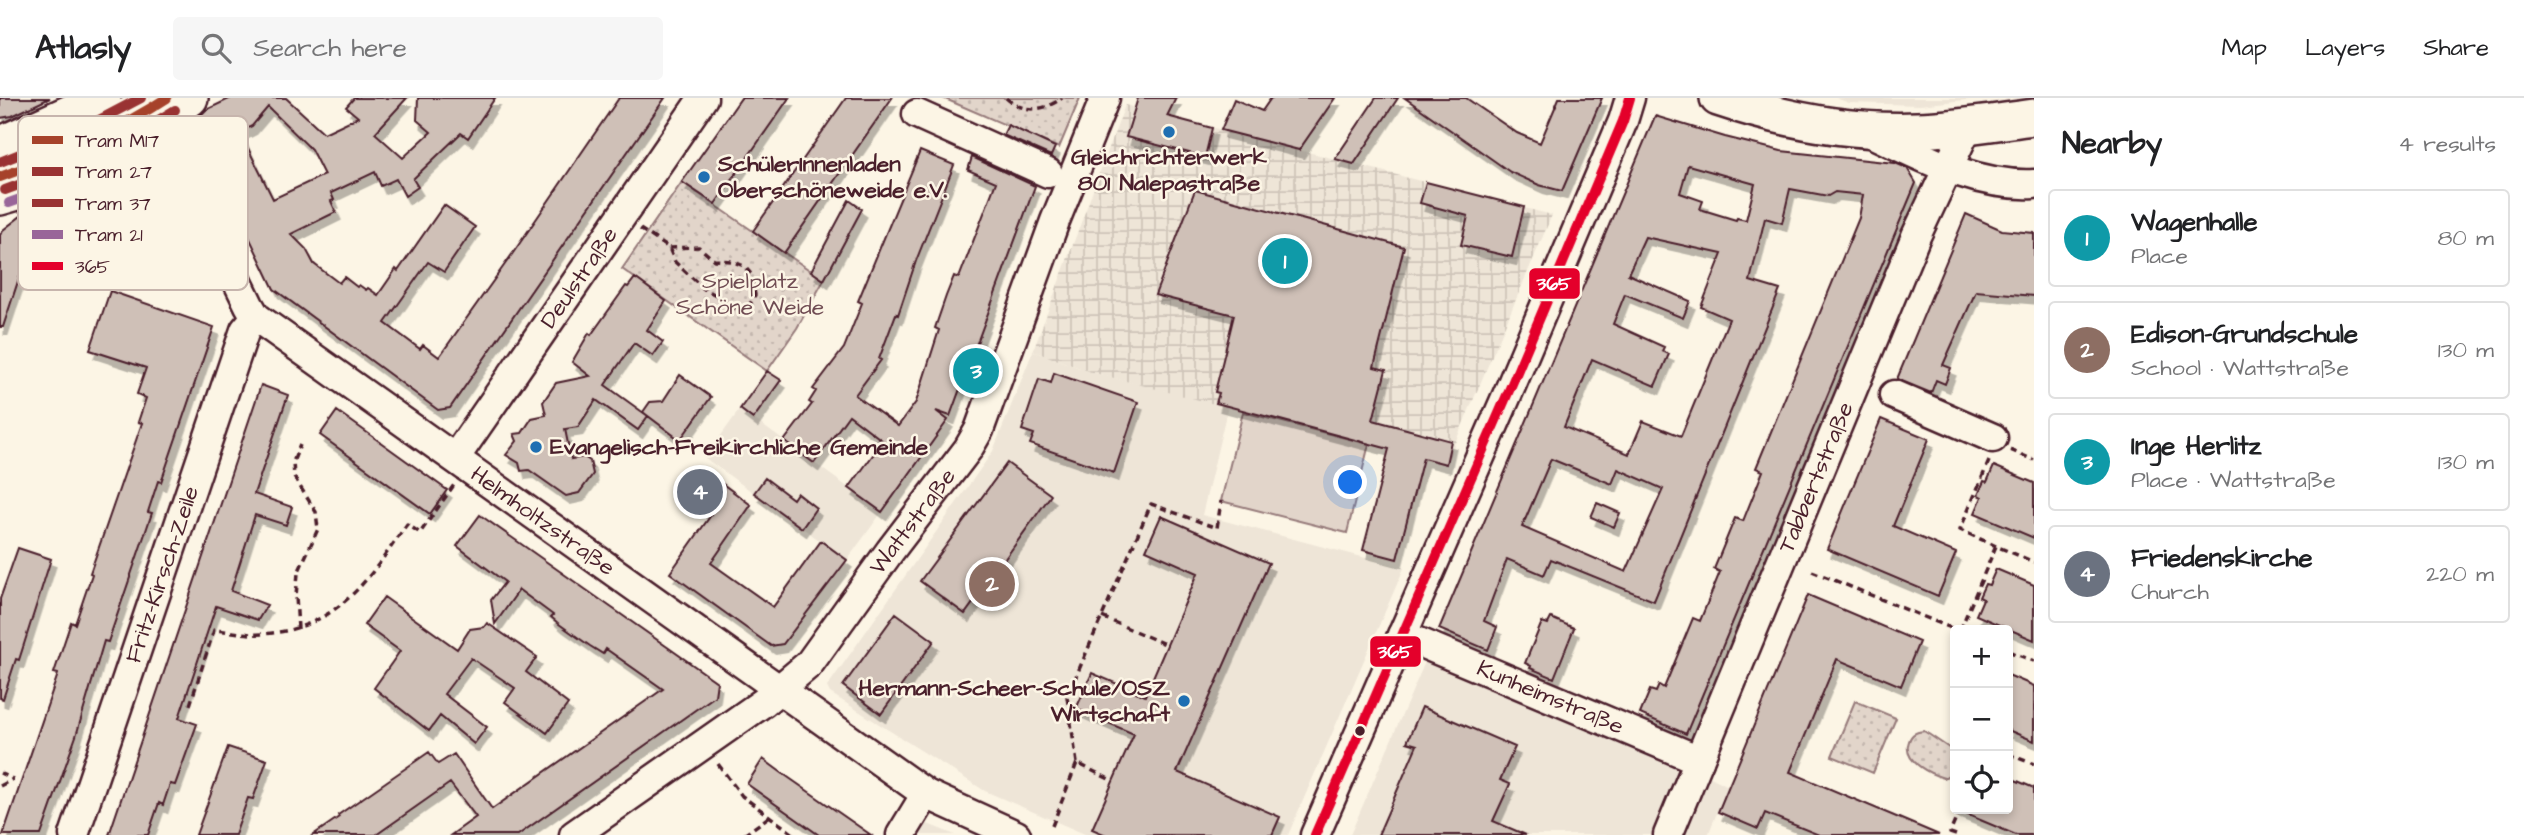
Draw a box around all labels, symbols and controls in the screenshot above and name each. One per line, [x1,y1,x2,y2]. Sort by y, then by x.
search box [173,17,663,80]
text: Atlasly [35,25,131,71]
icon: search [197,29,235,67]
text: Search here [253,30,407,66]
text: Map [2222,31,2267,65]
text: Layers [2305,31,2385,65]
text: Share [2423,31,2489,65]
legend [18,116,248,290]
text: Nearby [2062,123,2162,165]
marker: Gleichrichterwerk 801 Nalepastraße [1161,124,1177,140]
text: Tram M17 [75,128,160,155]
text: 4 results [2398,128,2496,160]
place label: Gleichrichterwerk 801 Nalepastraße [1071,141,1268,199]
place label: SchülerInnenladen Oberschöneweide e.V. [717,148,947,206]
text: Tram 27 [75,159,152,186]
marker: SchülerInnenladen Oberschöneweide e.V. [696,169,712,185]
text: Tram 37 [75,191,151,218]
text: Wagenhalle [2131,204,2258,240]
street label: Deulstraße [533,220,626,335]
text: Tram 21 [75,222,143,249]
text: 1 [2086,222,2088,254]
text: 80 m [2437,222,2494,254]
pin: 1 [1262,235,1308,287]
text: Place [2131,240,2188,272]
text: 365 [75,254,111,281]
park label: Spielplatz Schöne Weide [676,265,824,323]
line badge: 365 [1528,267,1581,300]
text: 365 [1535,271,1572,298]
text: Edison-Grundschule [2131,316,2358,352]
text: 2 [2080,334,2094,366]
text: 130 m [2438,334,2494,366]
pin: 3 [953,345,999,397]
text: School · Wattstraße [2131,352,2349,384]
street label: Tabbertstraße [1771,397,1862,558]
text: Inge Herlitz [2131,428,2261,464]
place label: Evangelisch-Freikirchliche Gemeinde [550,431,929,464]
marker: Evangelisch-Freikirchliche Gemeinde [528,439,544,455]
text: 3 [2081,446,2093,478]
text: 130 m [2438,446,2494,478]
street label: Helmholtzstraße [464,459,622,584]
street label: Wattstraße [862,462,964,581]
text: Place · Wattstraße [2131,464,2336,496]
your location [1333,465,1367,499]
pin: 4 [677,466,723,518]
street label: Fritz-Kirsch-Zeile [117,482,207,667]
text: Friedenskirche [2131,540,2312,576]
pin: 2 [969,558,1015,610]
text: 4 [2079,558,2095,590]
text: 220 m [2426,558,2494,590]
text: Church [2131,576,2209,608]
map controls [1950,625,2013,814]
button: + [1950,625,2013,688]
line badge: 365 [1369,635,1422,668]
text: 365 [1376,639,1413,666]
street label: Kunheimstraße [1472,652,1629,743]
place label: Hermann-Scheer-Schule/OSZ Wirtschaft [859,672,1171,730]
button: − [1950,688,2013,751]
marker: Hermann-Scheer-Schule/OSZ Wirtschaft [1176,693,1192,709]
unlabelled marker [1353,724,1367,738]
button: locate [1950,751,2013,814]

